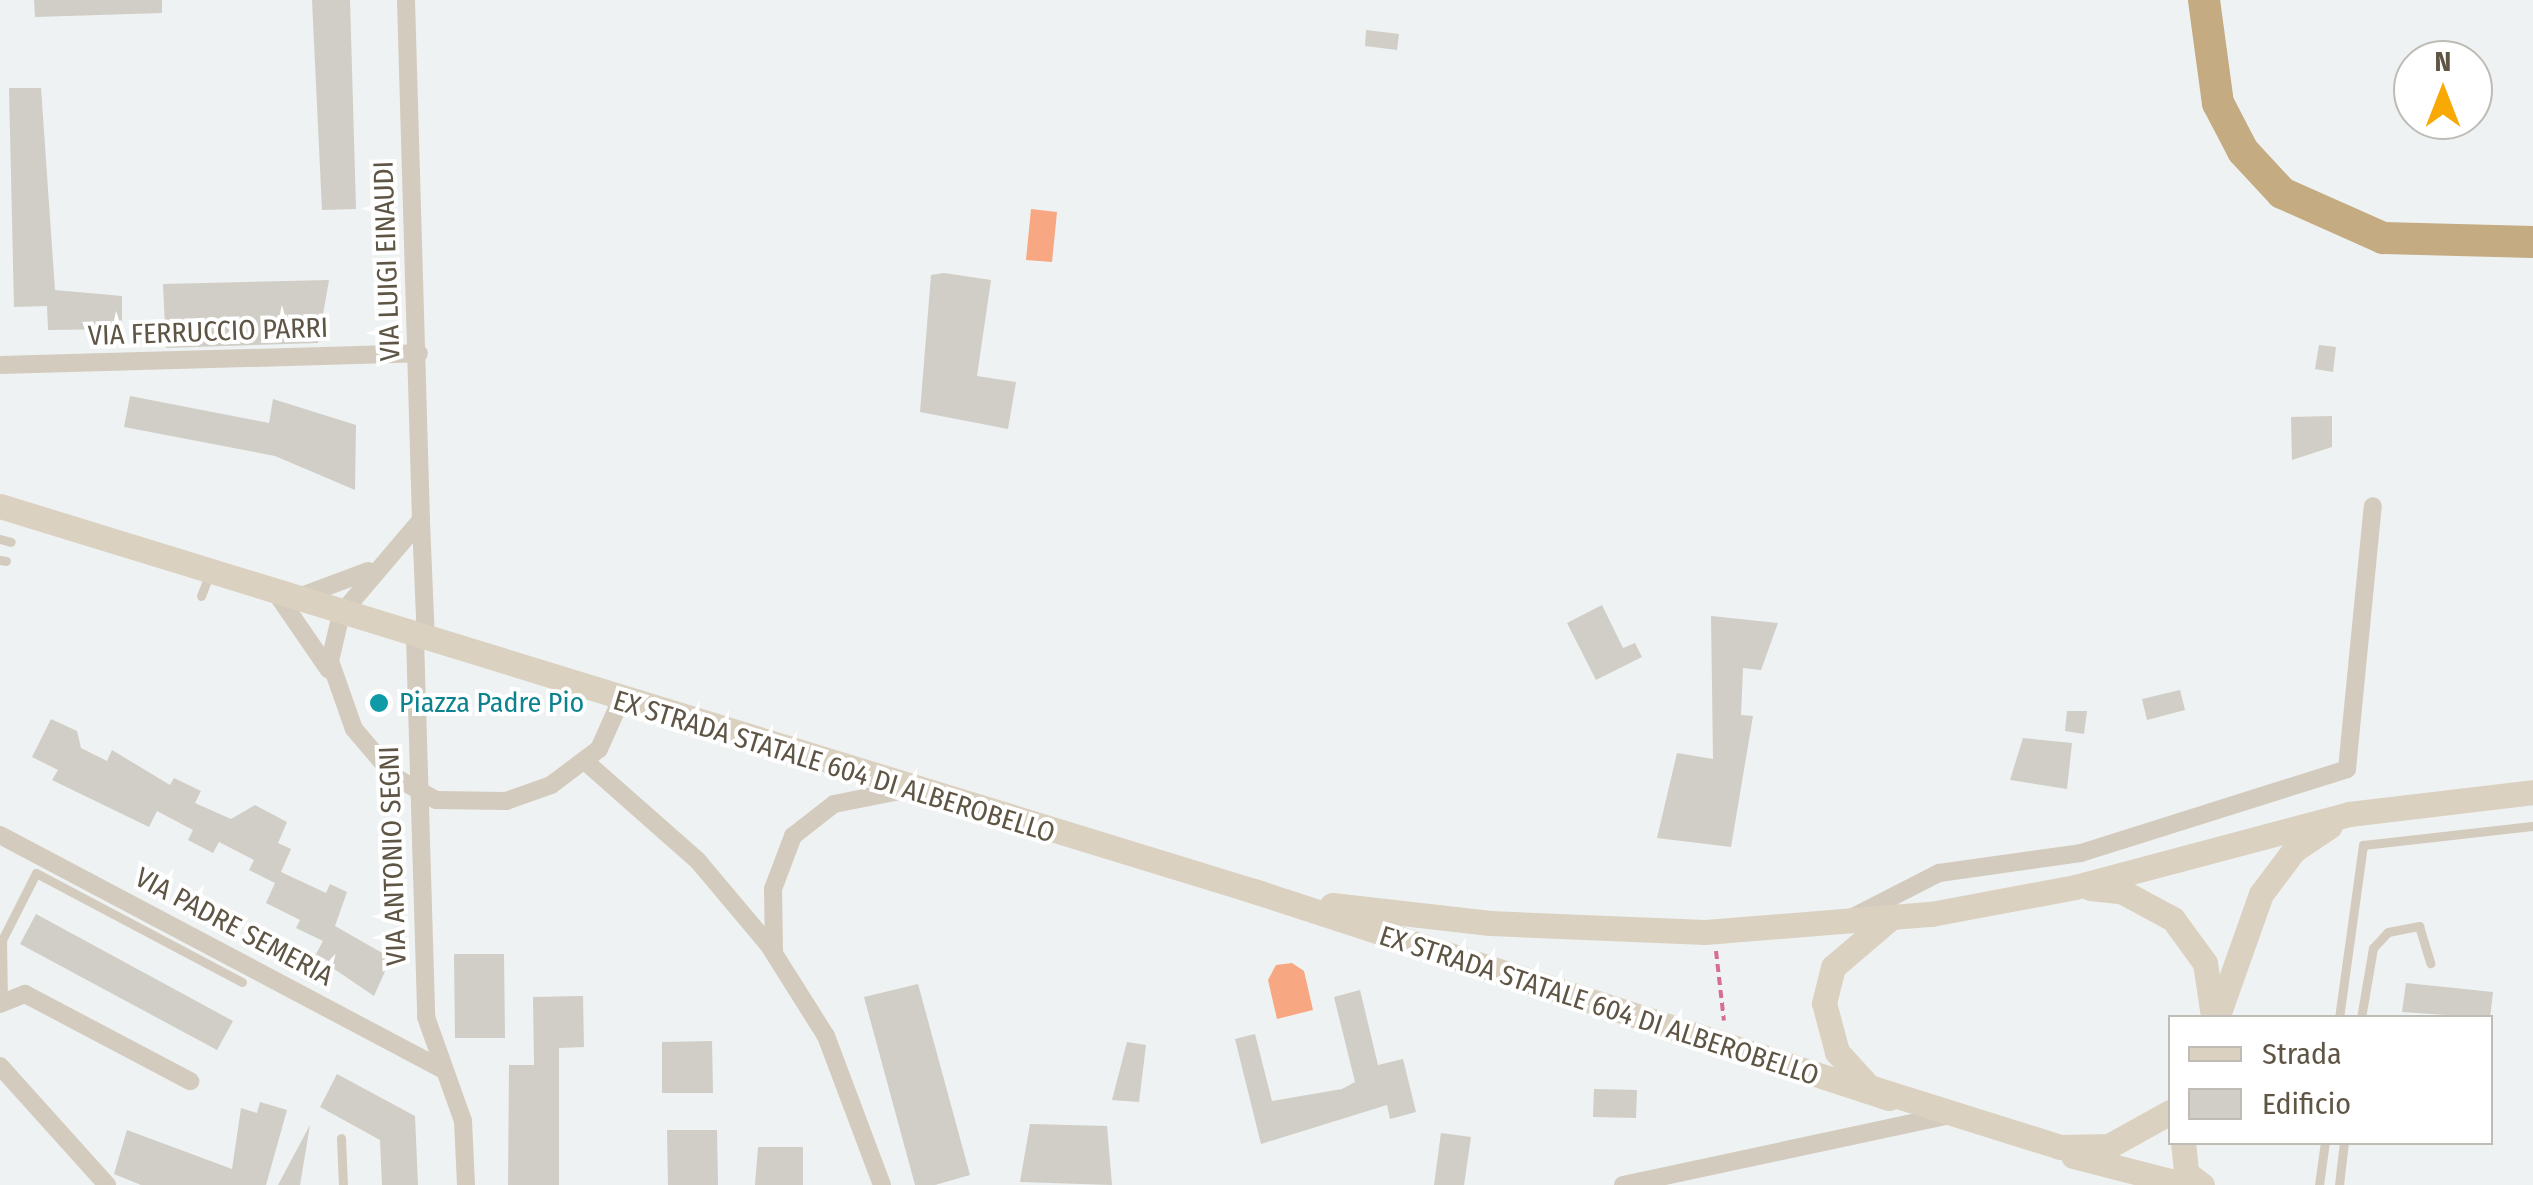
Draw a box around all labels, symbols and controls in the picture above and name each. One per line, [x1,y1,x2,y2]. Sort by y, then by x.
north arrow [2393,40,2493,140]
text: N [2435,45,2451,78]
street label: VIA LUIGI EINAUDI [367,160,407,362]
street label: VIA FERRUCCIO PARRI [87,311,329,353]
street label: EX STRADA STATALE 604 DI ALBEROBELLO [609,684,1059,850]
place label: Piazza Padre Pio [399,686,584,720]
marker: Piazza Padre Pio [368,692,390,714]
street label: VIA ANTONIO SEGNI [372,746,414,966]
street label: VIA PADRE SEMERIA [129,861,339,993]
street label: EX STRADA STATALE 604 DI ALBEROBELLO [1375,919,1823,1093]
legend [2168,1015,2493,1145]
text: Strada [2262,1036,2342,1072]
text: Edificio [2262,1086,2351,1122]

